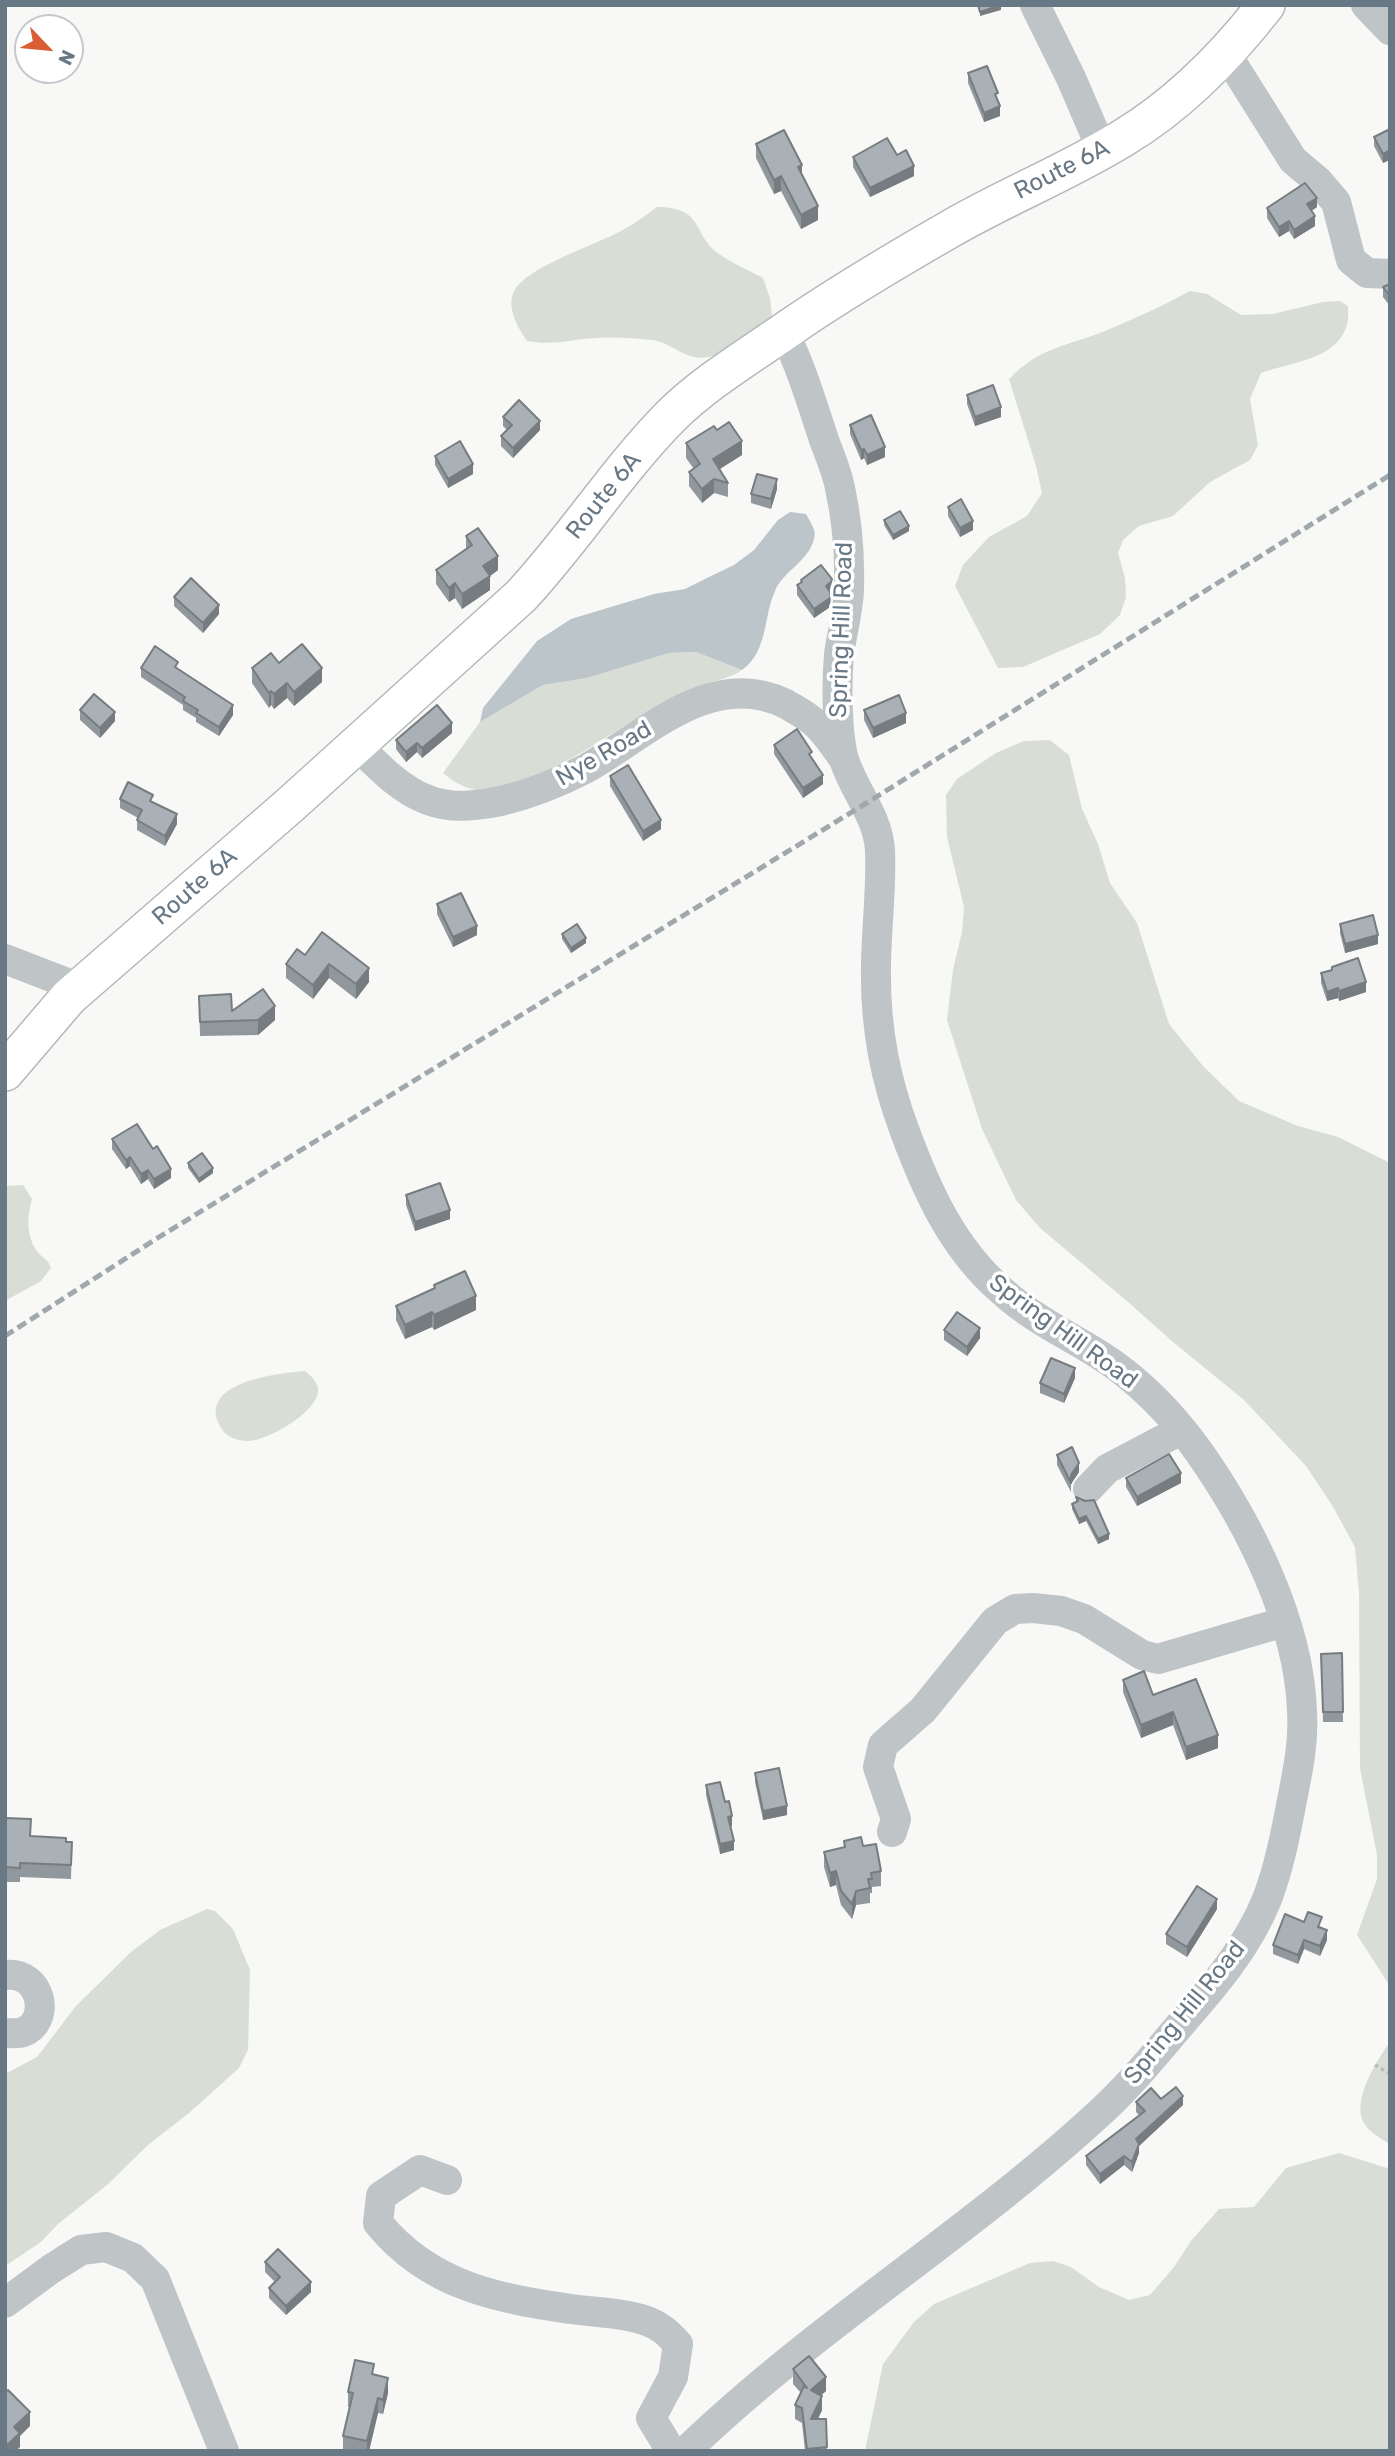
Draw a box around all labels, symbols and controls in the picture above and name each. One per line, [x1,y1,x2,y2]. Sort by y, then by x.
north arrow [14,14,84,84]
text: N [53,46,80,69]
street label: Route 6A [1010,134,1114,206]
street label: Route 6A [560,447,648,545]
street label: Spring Hill Road [825,541,859,719]
street label: Nye Road [551,715,657,793]
street label: Route 6A [147,842,243,932]
street label: Spring Hill Road [983,1269,1143,1395]
street label: Spring Hill Road [1118,1935,1252,2091]

